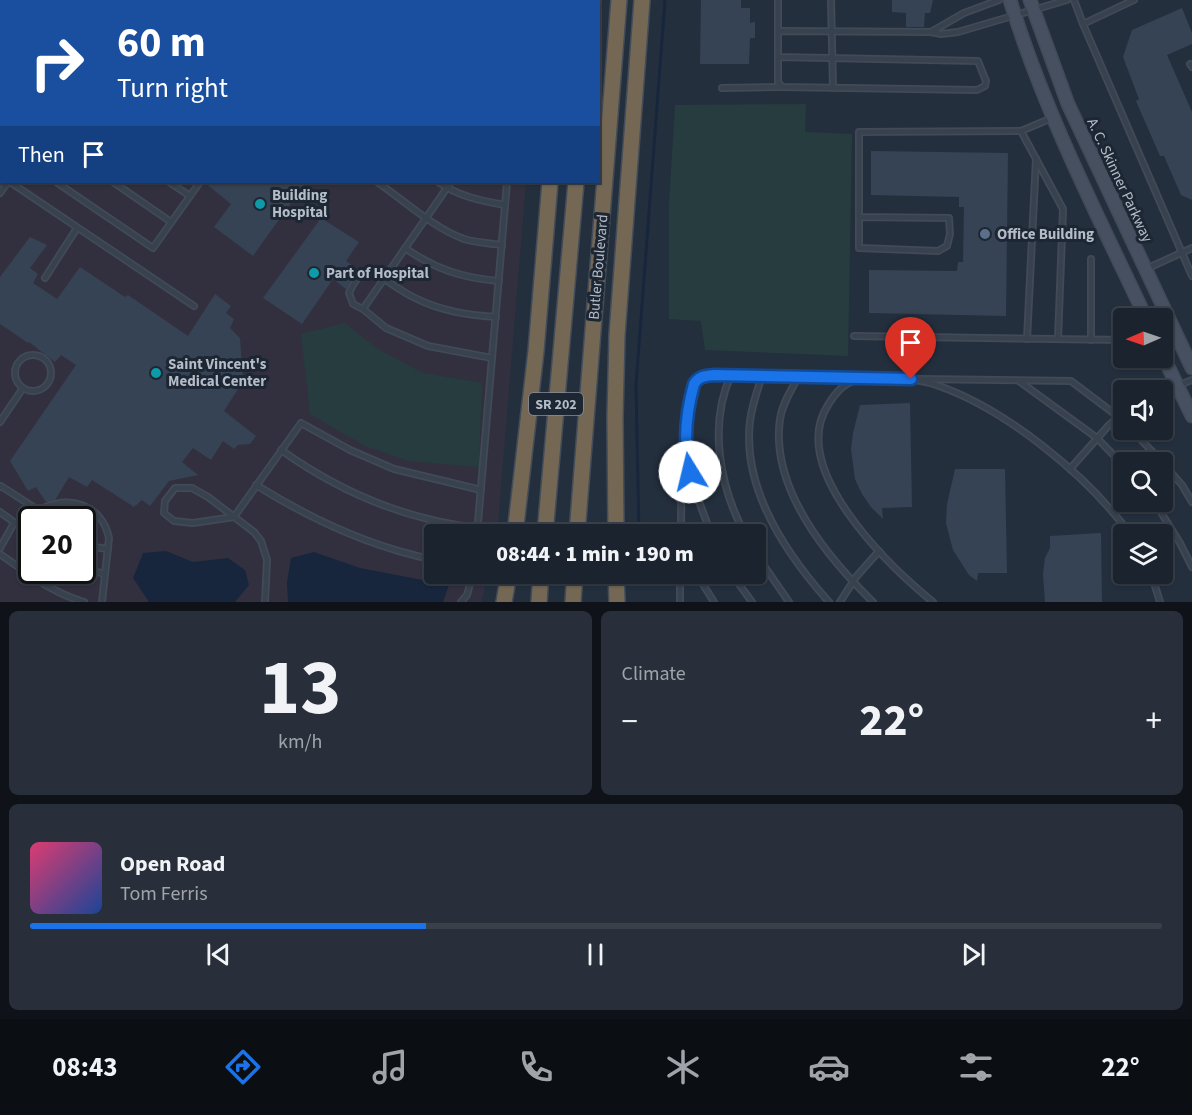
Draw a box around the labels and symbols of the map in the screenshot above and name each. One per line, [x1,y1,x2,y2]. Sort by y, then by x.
street label: A. C. Skinner Parkway [1082,115,1158,246]
place label: Building Hospital [272,185,328,223]
marker: Building Hospital [253,197,267,211]
street label: Butler Boulevard [583,214,614,321]
place label: Office Building [997,224,1094,245]
marker: Office Building [978,227,992,241]
place label: Part of Hospital [326,263,430,284]
marker: Part of Hospital [307,266,321,280]
north arrow [1113,308,1173,368]
pin [885,317,936,379]
place label: Saint Vincent's Medical Center [168,354,267,392]
marker: Saint Vincent's Medical Center [149,366,163,380]
road number: SR 202 [529,393,583,415]
position arrow [658,440,722,504]
speed limit sign: 20 [18,506,96,584]

